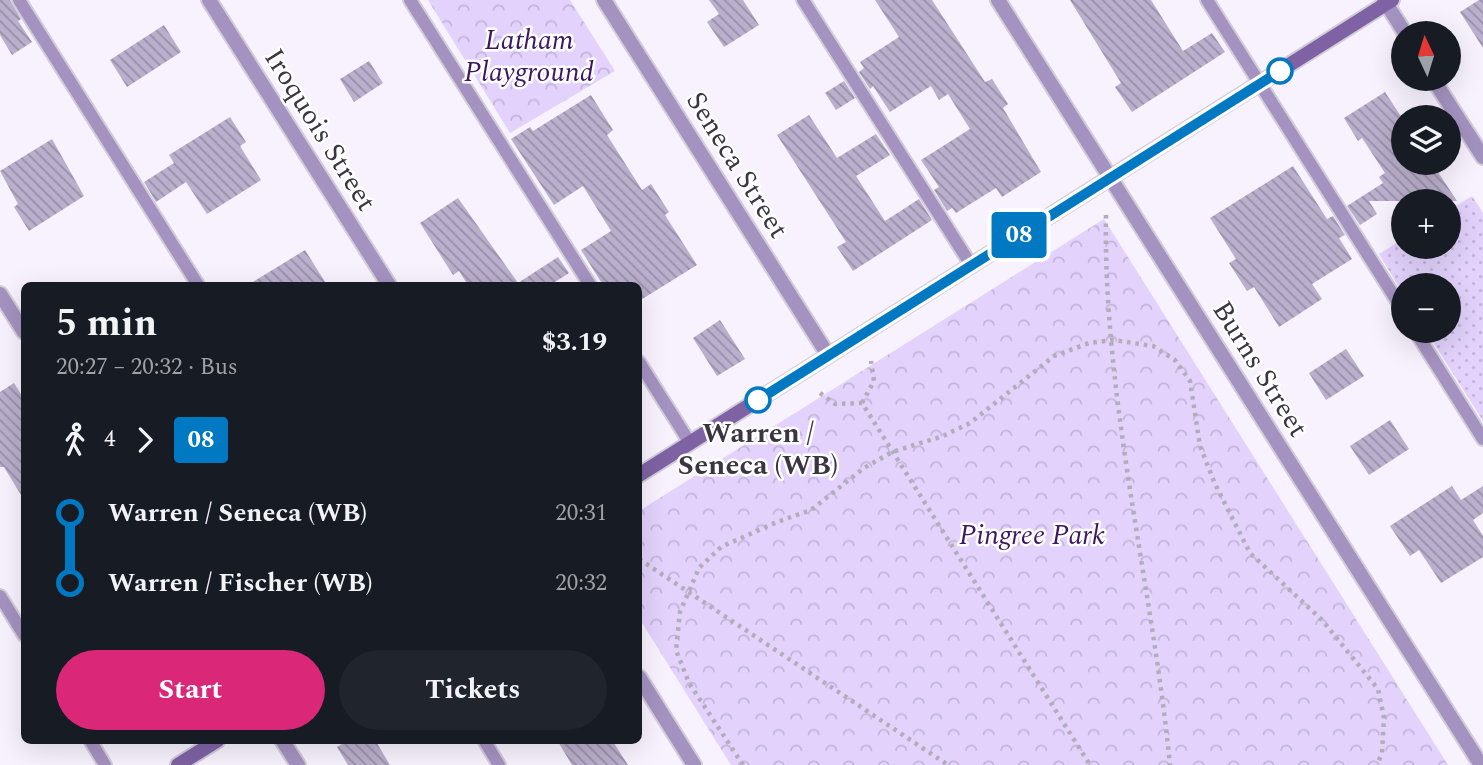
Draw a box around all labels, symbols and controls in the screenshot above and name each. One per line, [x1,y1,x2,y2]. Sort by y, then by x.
park label: Latham Playground [464,19,594,94]
north arrow [1391,21,1461,91]
map controls [1391,21,1461,343]
street label: Iroquois Street [253,40,387,220]
unlabelled marker [1267,58,1293,84]
street label: Seneca Street [675,83,799,247]
button: layers [1391,105,1461,175]
button: + [1391,189,1461,259]
line badge: 08 [988,212,1050,258]
text: 08 [1006,217,1032,253]
button: − [1391,273,1461,343]
street label: Burns Street [1201,292,1319,446]
text: 5 min [56,295,157,353]
text: $3.19 [542,322,607,362]
text: 20:27 – 20:32 · Bus [56,350,238,385]
marker: Warren / Seneca (WB) [745,387,771,413]
place label: Warren / Seneca (WB) [678,412,838,487]
icon: walk [56,421,94,459]
icon: forward [126,421,164,459]
text: 4 [104,422,116,457]
text: 08 [188,422,214,458]
text: Warren / Seneca (WB) [108,493,367,533]
text: 20:31 [555,496,607,531]
park label: Pingree Park [959,514,1105,557]
text: Warren / Fischer (WB) [108,563,373,603]
text: 20:32 [555,566,607,601]
button: Start [56,650,325,730]
button: Tickets [339,650,607,730]

